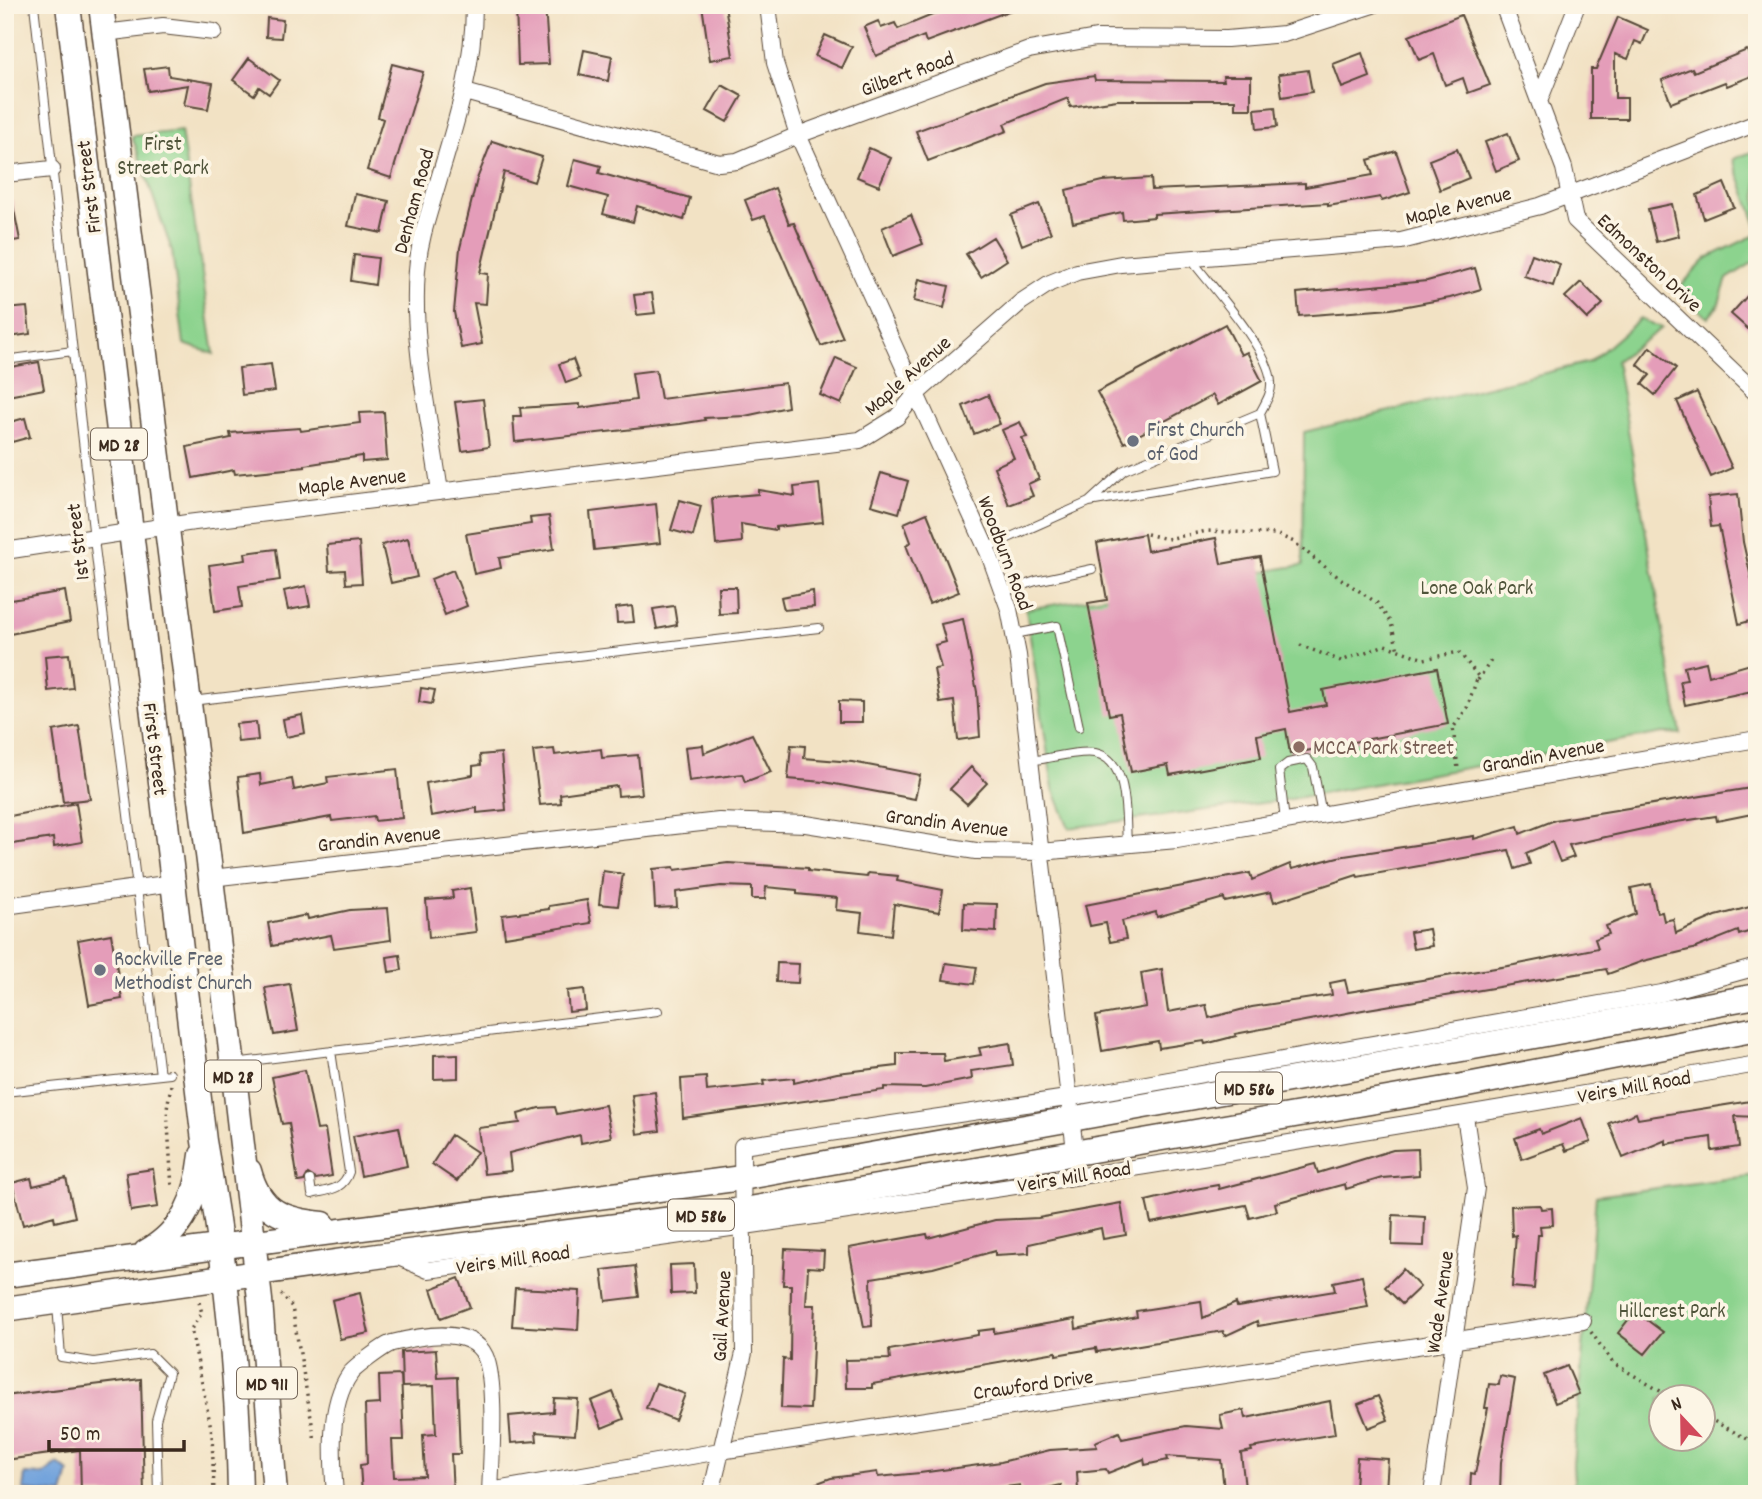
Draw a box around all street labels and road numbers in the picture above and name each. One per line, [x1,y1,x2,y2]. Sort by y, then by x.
street label: Gilbert Road [857,45,959,107]
street label: First Street [70,138,112,235]
street label: Denham Road [387,146,444,258]
street label: Maple Avenue [1403,180,1515,236]
street label: Edmonston Drive [1589,208,1707,321]
street label: Maple Avenue [859,330,959,425]
road number: MD 28 [91,428,147,460]
street label: Maple Avenue [297,462,408,505]
street label: Woodburn Road [968,493,1039,616]
street label: 1st Street [60,501,100,582]
street label: First Street [132,701,174,798]
street label: Grandin Avenue [1480,732,1607,783]
street label: Grandin Avenue [883,803,1010,847]
street label: Grandin Avenue [316,820,442,862]
road number: MD 28 [205,1060,261,1092]
street label: Veirs Mill Road [1575,1064,1694,1114]
road number: MD 586 [1216,1072,1282,1104]
street label: Veirs Mill Road [1015,1155,1134,1203]
road number: MD 586 [668,1200,734,1231]
street label: Veirs Mill Road [454,1239,572,1285]
street label: Wade Avenue [1420,1249,1464,1356]
street label: Gail Avenue [707,1270,741,1363]
street label: Crawford Drive [971,1364,1096,1410]
road number: MD 911 [237,1368,297,1399]

